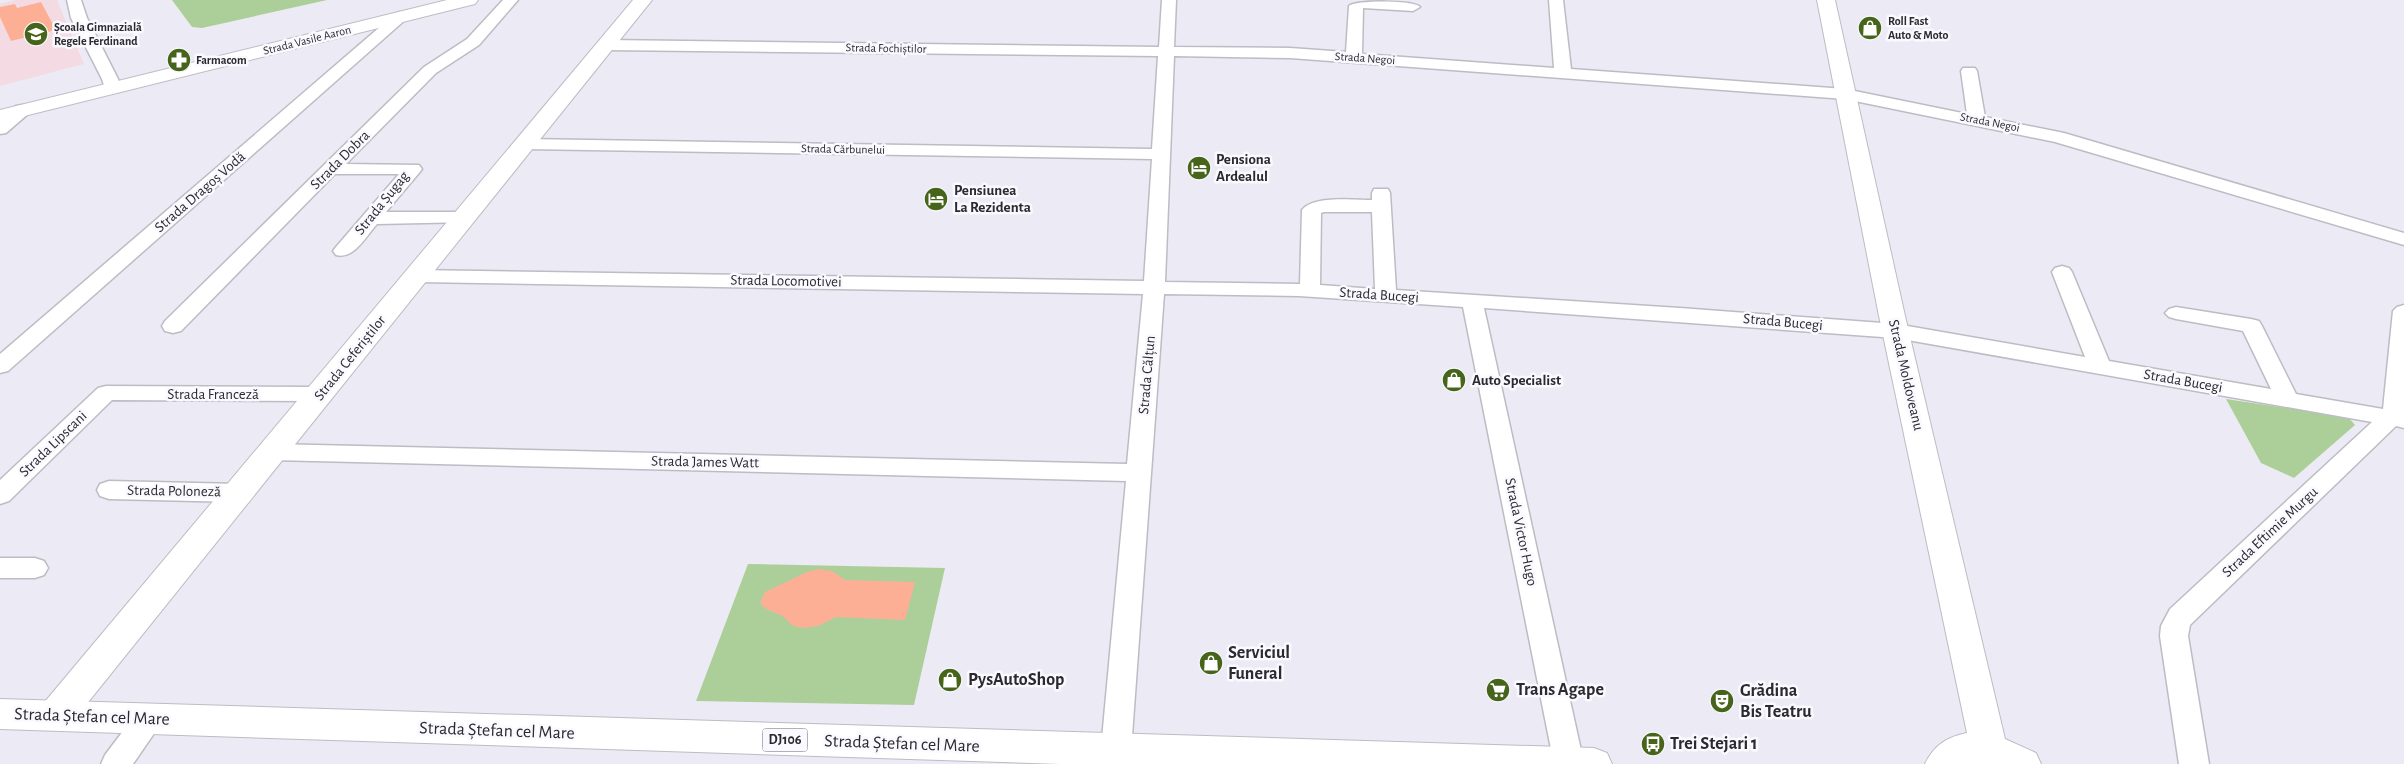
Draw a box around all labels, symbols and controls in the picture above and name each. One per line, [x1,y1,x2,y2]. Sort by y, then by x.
shop icon: Roll Fast Auto & Moto [1857,15,1883,41]
place label: Roll Fast Auto & Moto [1888,15,1949,41]
school or university icon: Școala Gimnazială Regele Ferdinand [23,21,49,47]
place label: Școala Gimnazială Regele Ferdinand [54,21,142,47]
street label: Strada Vasile Aaron [262,23,352,57]
street label: Strada Fochiștilor [845,41,927,57]
pharmacy icon: Farmacom [166,47,192,73]
street label: Strada Negoi [1334,50,1396,66]
place label: Farmacom [196,54,247,66]
street label: Strada Negoi [1959,110,2021,134]
street label: Strada Dobra [308,127,373,192]
street label: Strada Cărbunelui [801,142,885,156]
street label: Strada Dragoș Vodă [152,149,249,236]
place label: Pensiona Ardealul [1216,152,1271,184]
hotel icon: Pensiona Ardealul [1186,155,1212,181]
street label: Strada Șugag [352,168,413,238]
place label: Pensiunea La Rezidenta [954,183,1031,215]
hotel icon: Pensiunea La Rezidenta [923,186,949,212]
street label: Strada Locomotivei [730,273,842,289]
street label: Strada Bucegi [1339,285,1419,305]
street label: Strada Bucegi [1743,311,1823,333]
street label: Strada Ceferiștilor [311,313,390,404]
street label: Strada Moldoveanu [1886,318,1926,432]
street label: Strada Călțun [1136,335,1159,415]
shop icon: Auto Specialist [1441,367,1467,393]
street label: Strada Bucegi [2142,367,2224,395]
place label: Auto Specialist [1472,373,1561,388]
street label: Strada Franceză [167,387,259,402]
street label: Strada Lipscani [16,408,90,480]
street label: Strada James Watt [651,454,759,470]
street label: Strada Victor Hugo [1502,477,1540,587]
street label: Strada Poloneză [127,483,221,499]
street label: Strada Eftimie Murgu [2219,484,2321,580]
place label: Serviciul Funeral [1228,644,1290,683]
shop icon: Serviciul Funeral [1198,650,1224,676]
shop icon: PysAutoShop [937,667,963,693]
place label: PysAutoShop [968,671,1064,689]
supermarket icon: Trans Agape [1485,677,1511,703]
place label: Trans Agape [1516,681,1604,699]
place label: Grădina Bis Teatru [1740,682,1812,721]
theatre icon: Grădina Bis Teatru [1709,688,1735,714]
street label: Strada Ștefan cel Mare [14,705,170,730]
street label: Strada Ștefan cel Mare [419,719,575,744]
road number: DJ106 [762,728,808,752]
bus stop icon: Trei Stejari 1 [1640,731,1666,757]
street label: Strada Ștefan cel Mare [824,732,980,757]
place label: Trei Stejari 1 [1670,735,1757,753]

